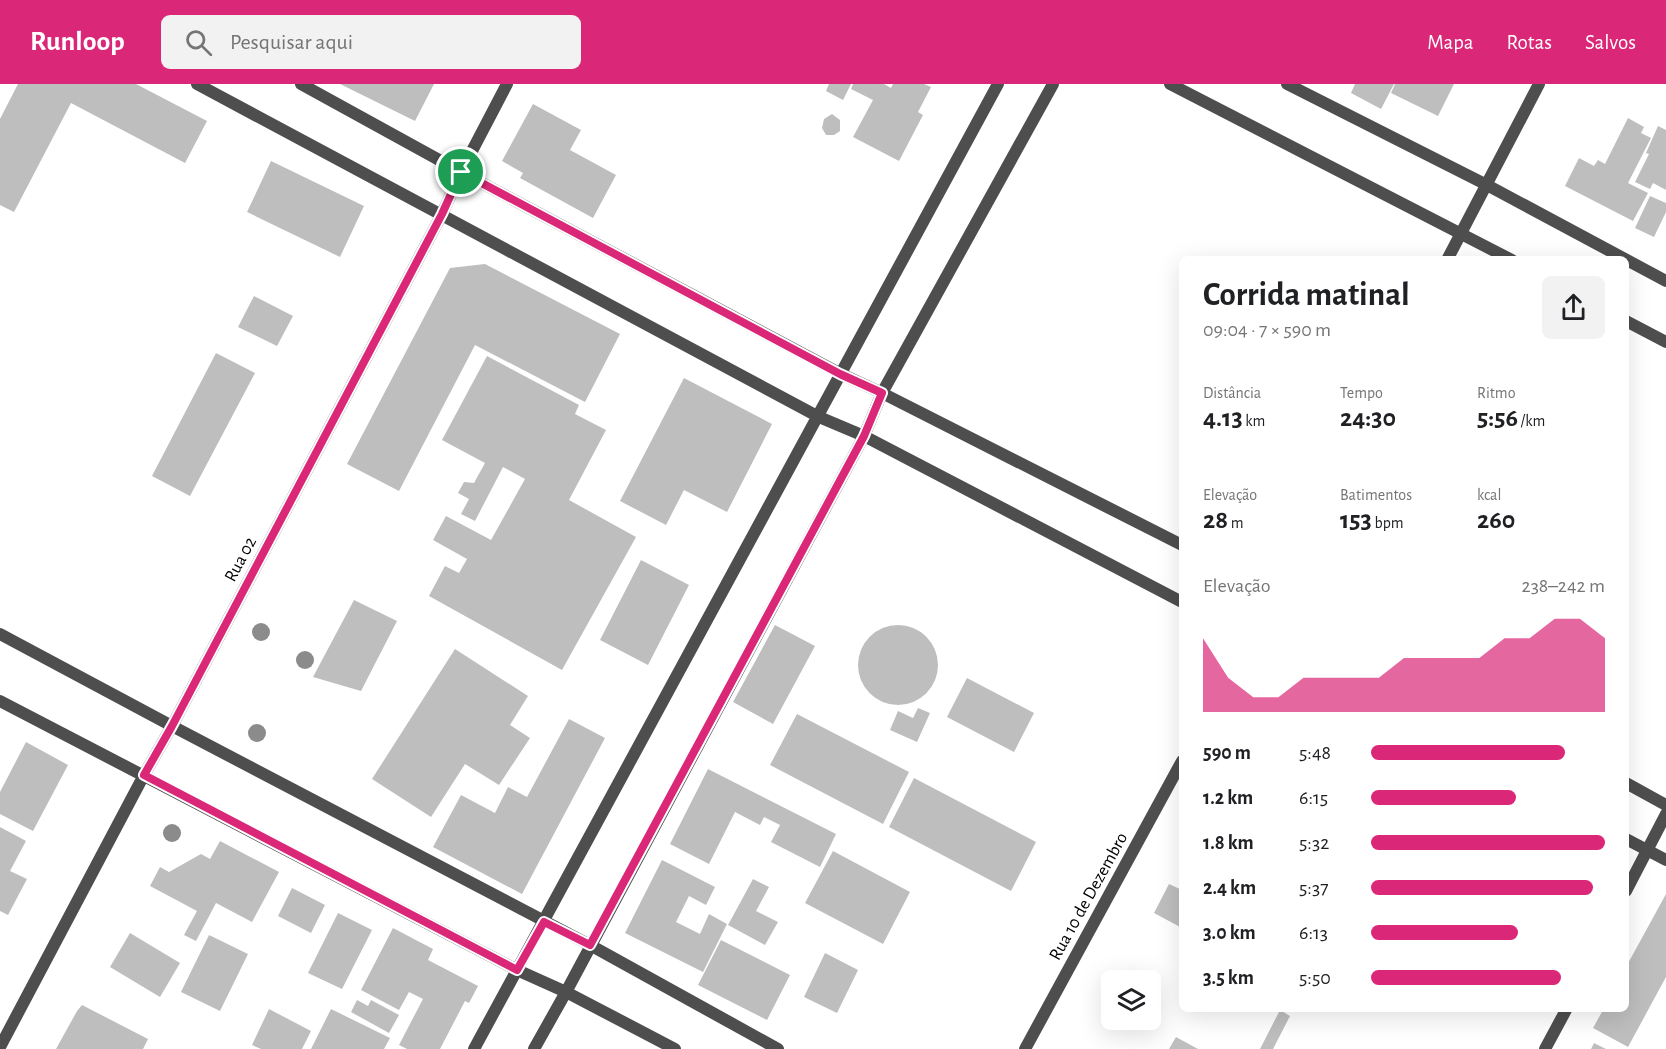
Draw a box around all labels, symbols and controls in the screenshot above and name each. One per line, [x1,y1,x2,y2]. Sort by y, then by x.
search box [161,15,581,69]
icon: search [182,26,215,59]
text: Runloop [30,28,125,56]
text: Pesquisar aqui [230,31,353,53]
text: Mapa [1427,32,1474,53]
text: Rotas [1507,32,1552,53]
text: Salvos [1585,32,1636,53]
pin [435,146,486,197]
icon: arrive [444,155,477,188]
button: share [1542,276,1605,339]
text: Corrida matinal [1203,279,1410,312]
text: 09:04 · 7 × 590 m [1203,320,1331,340]
text: Distância [1203,385,1261,401]
text: Tempo [1340,385,1383,401]
text: Ritmo [1477,385,1516,401]
text: 4.13 [1203,405,1243,431]
text: 24:30 [1340,405,1396,431]
text: 5:56 [1477,405,1518,431]
text: km [1243,413,1265,429]
text: /km [1518,413,1545,429]
text: Elevação [1203,487,1257,503]
text: Batimentos [1340,487,1412,503]
text: kcal [1477,487,1501,503]
text: 28 [1203,507,1228,533]
text: 153 [1340,507,1372,533]
text: 260 [1477,507,1515,533]
text: m [1228,515,1244,531]
text: bpm [1372,515,1403,531]
street label: Rua 02 [222,534,260,585]
text: Elevação [1203,576,1271,596]
text: 238–242 m [1522,576,1605,596]
text: 590 m [1203,743,1251,763]
text: 5:48 [1299,743,1331,763]
text: 1.2 km [1203,788,1253,808]
text: 6:15 [1299,788,1328,808]
street label: Rua 10 de Dezembro [1046,830,1131,963]
text: 1.8 km [1203,833,1254,853]
text: 5:32 [1299,833,1329,853]
text: 2.4 km [1203,878,1256,898]
text: 5:37 [1299,878,1329,898]
text: 3.0 km [1203,923,1256,943]
text: 6:13 [1299,923,1328,943]
text: 3.5 km [1203,968,1254,988]
text: 5:50 [1299,968,1331,988]
map controls [1101,970,1161,1030]
button: layers [1101,970,1161,1030]

